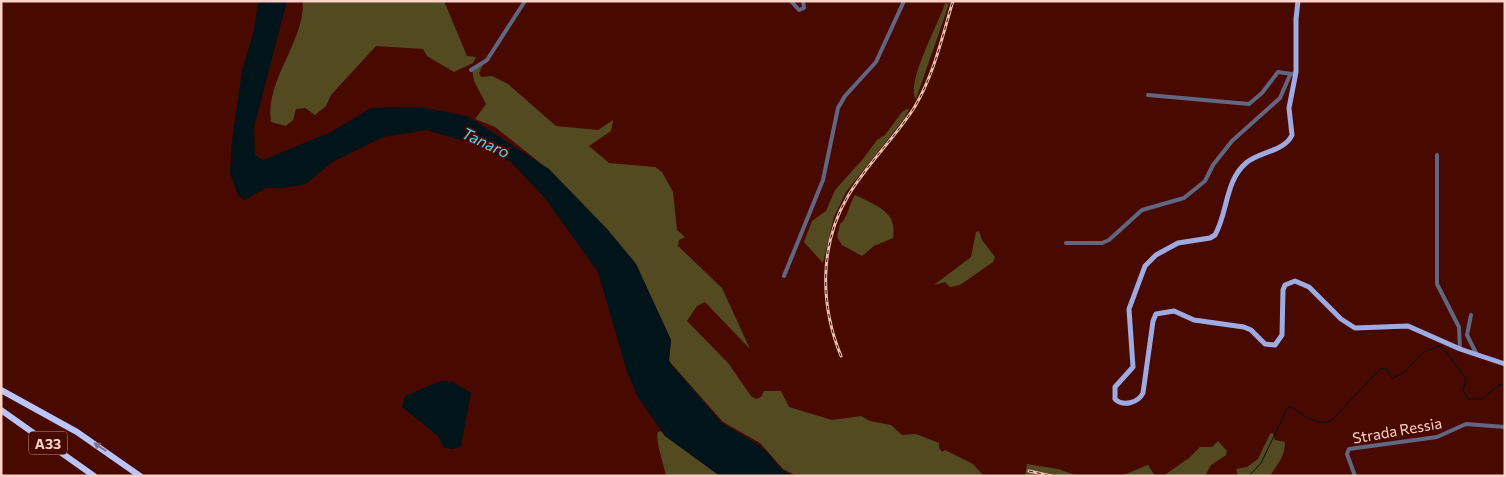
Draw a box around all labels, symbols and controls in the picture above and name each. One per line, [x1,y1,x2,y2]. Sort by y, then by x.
water label: Tanaro [459,123,513,161]
street label: Strada Ressia [1351,413,1443,447]
road number: A33 [29,432,67,454]
one-way arrow [93,443,107,452]

